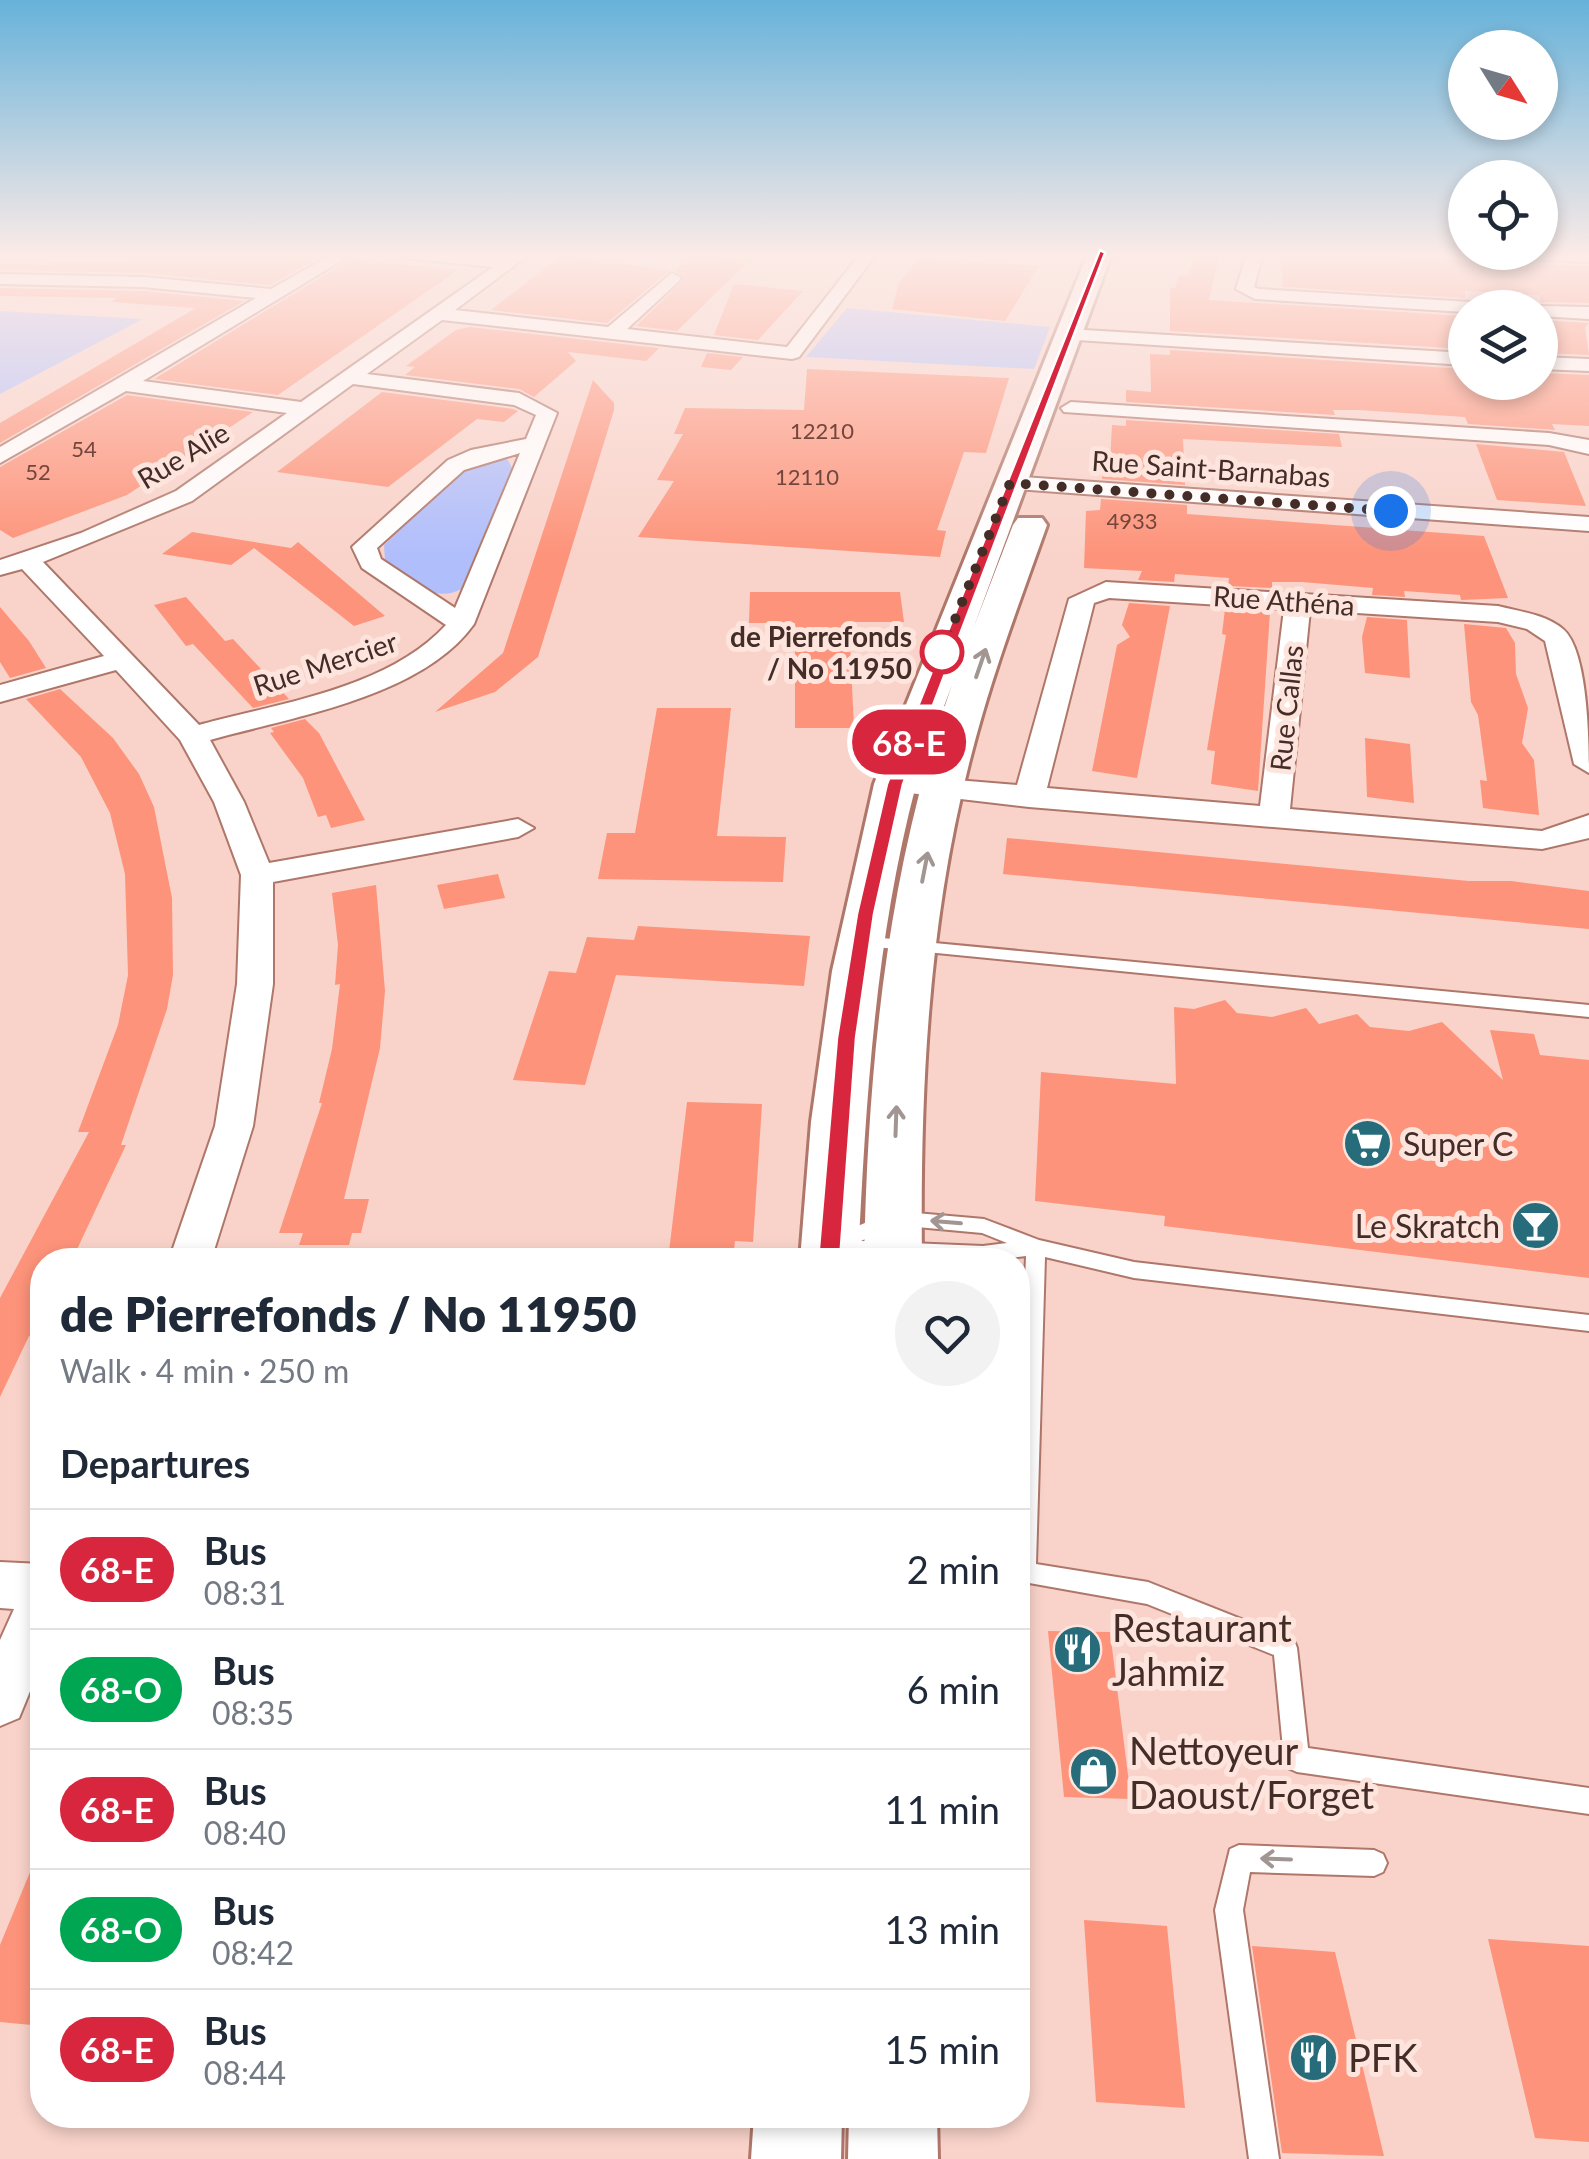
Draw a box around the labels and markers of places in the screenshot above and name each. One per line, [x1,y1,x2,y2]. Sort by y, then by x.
place label: de Pierrefonds / No 11950 [730,619,912,685]
marker: de Pierrefonds / No 11950 [921,631,963,673]
supermarket icon: Super C [1342,1117,1394,1169]
place label: Super C [1403,1124,1513,1163]
bar icon: Le Skratch [1509,1199,1561,1251]
place label: Le Skratch [1355,1206,1500,1245]
place label: Restaurant Jahmiz [1112,1604,1292,1694]
restaurant icon: Restaurant Jahmiz [1051,1623,1103,1675]
place label: Nettoyeur Daoust/Forget [1129,1727,1374,1817]
shop icon: Nettoyeur Daoust/Forget [1068,1746,1120,1798]
restaurant icon: PFK [1287,2031,1339,2083]
place label: PFK [1348,2034,1418,2080]

